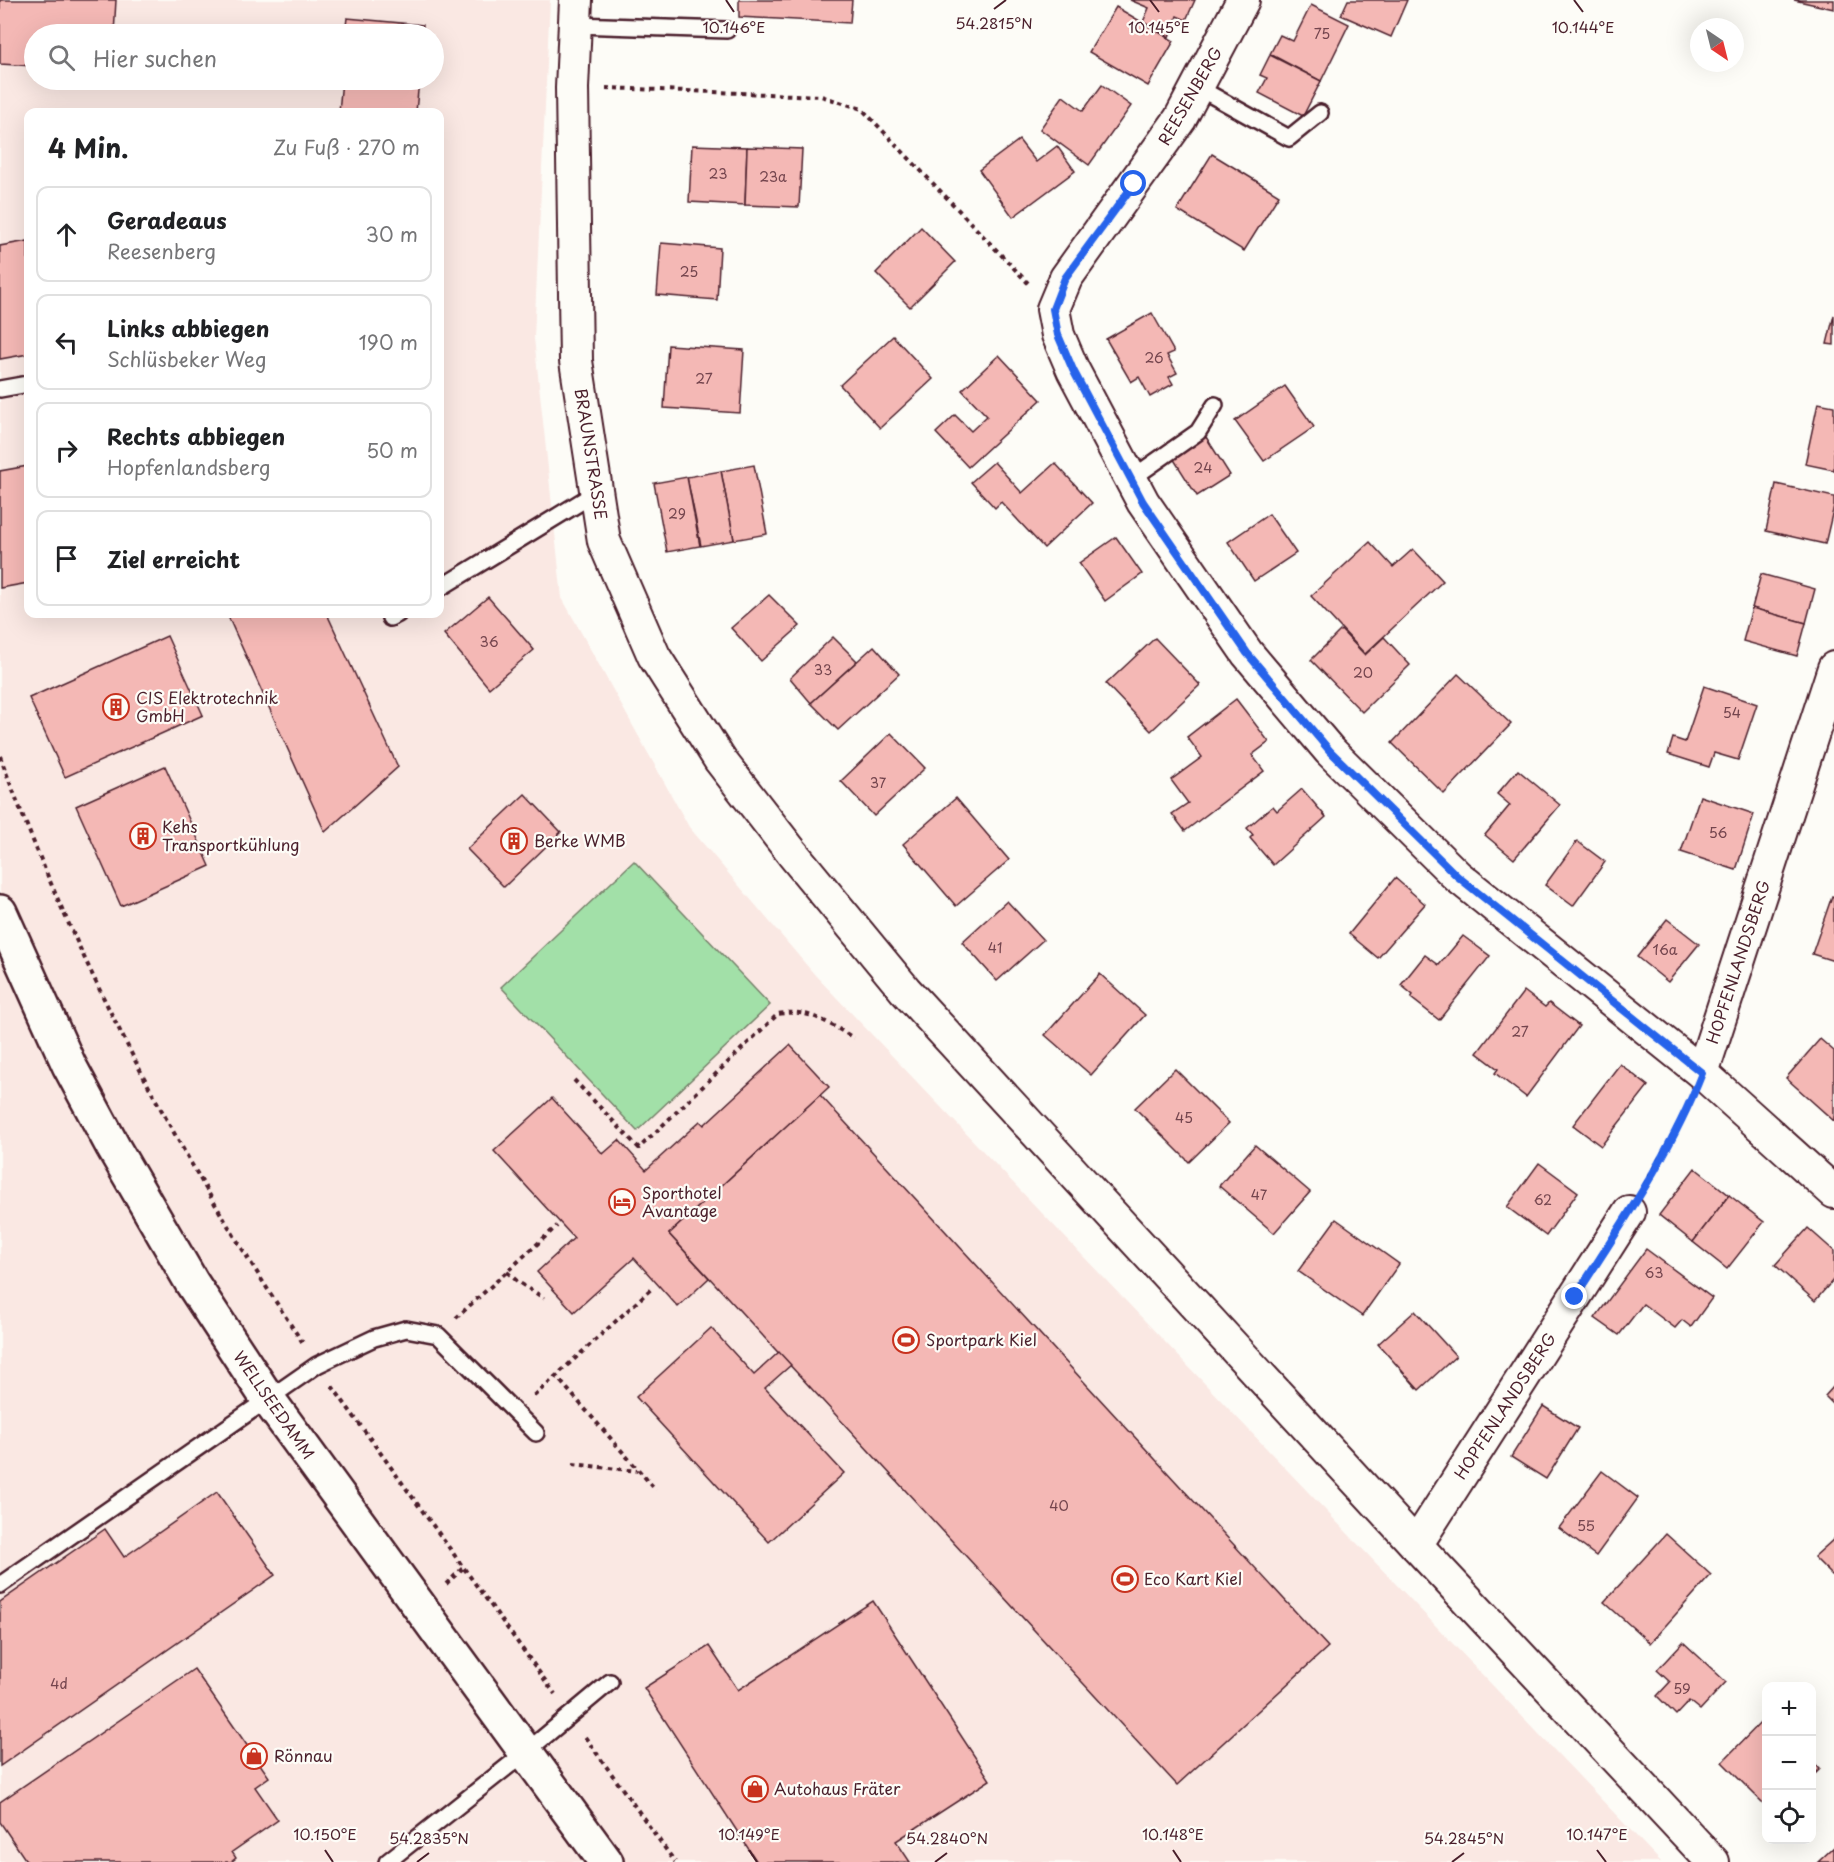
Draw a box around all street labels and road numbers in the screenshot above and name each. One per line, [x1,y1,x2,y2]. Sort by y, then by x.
street label: REESENBERG [1151,42,1227,149]
street label: BRAUNSTRASSE [570,386,614,521]
street label: HOPFENLANDSBERG [1699,877,1775,1047]
street label: HOPFENLANDSBERG [1448,1327,1561,1484]
street label: WELLSEEDAMM [228,1345,321,1464]

